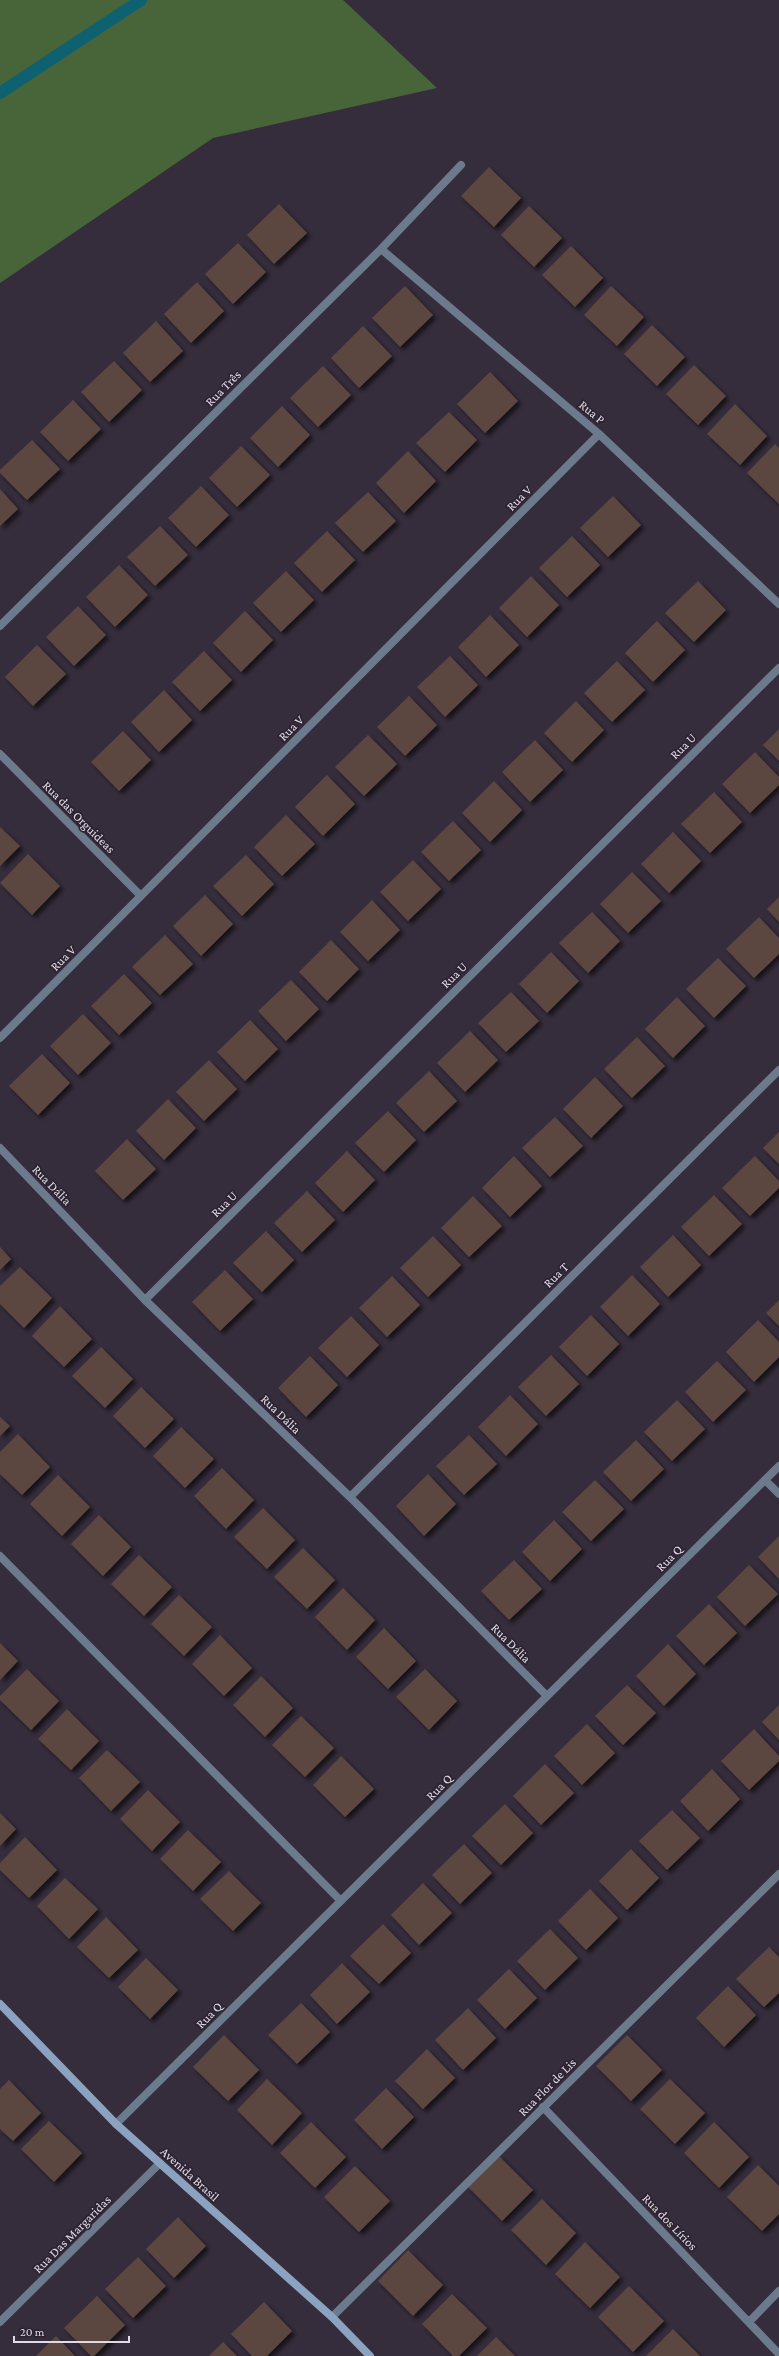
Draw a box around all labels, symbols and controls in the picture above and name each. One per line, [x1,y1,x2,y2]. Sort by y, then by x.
street label: Rua Três [202,367,244,409]
street label: Rua P [576,397,608,427]
street label: Rua V [503,482,535,514]
street label: Rua V [275,712,307,744]
street label: Rua U [667,730,699,762]
street label: Rua das Orguideas [40,778,118,856]
street label: Rua V [47,942,79,974]
street label: Rua U [438,959,470,991]
street label: Rua Dália [29,1162,75,1208]
street label: Rua U [208,1188,240,1220]
street label: Rua T [540,1259,572,1291]
street label: Rua Dália [258,1391,304,1437]
street label: Rua Q [653,1541,686,1574]
street label: Rua Dália [488,1620,534,1666]
street label: Rua Q [423,1770,456,1803]
street label: Rua Q [193,1998,226,2031]
street label: Rua Flor de Lis [515,2055,579,2119]
street label: Avenida Brasil [158,2144,223,2205]
street label: Rua dos Lírios [639,2191,701,2253]
street label: Rua Das Margaridas [30,2192,114,2276]
scale bar [14,2318,129,2344]
text: 20 m [20,2325,45,2339]

